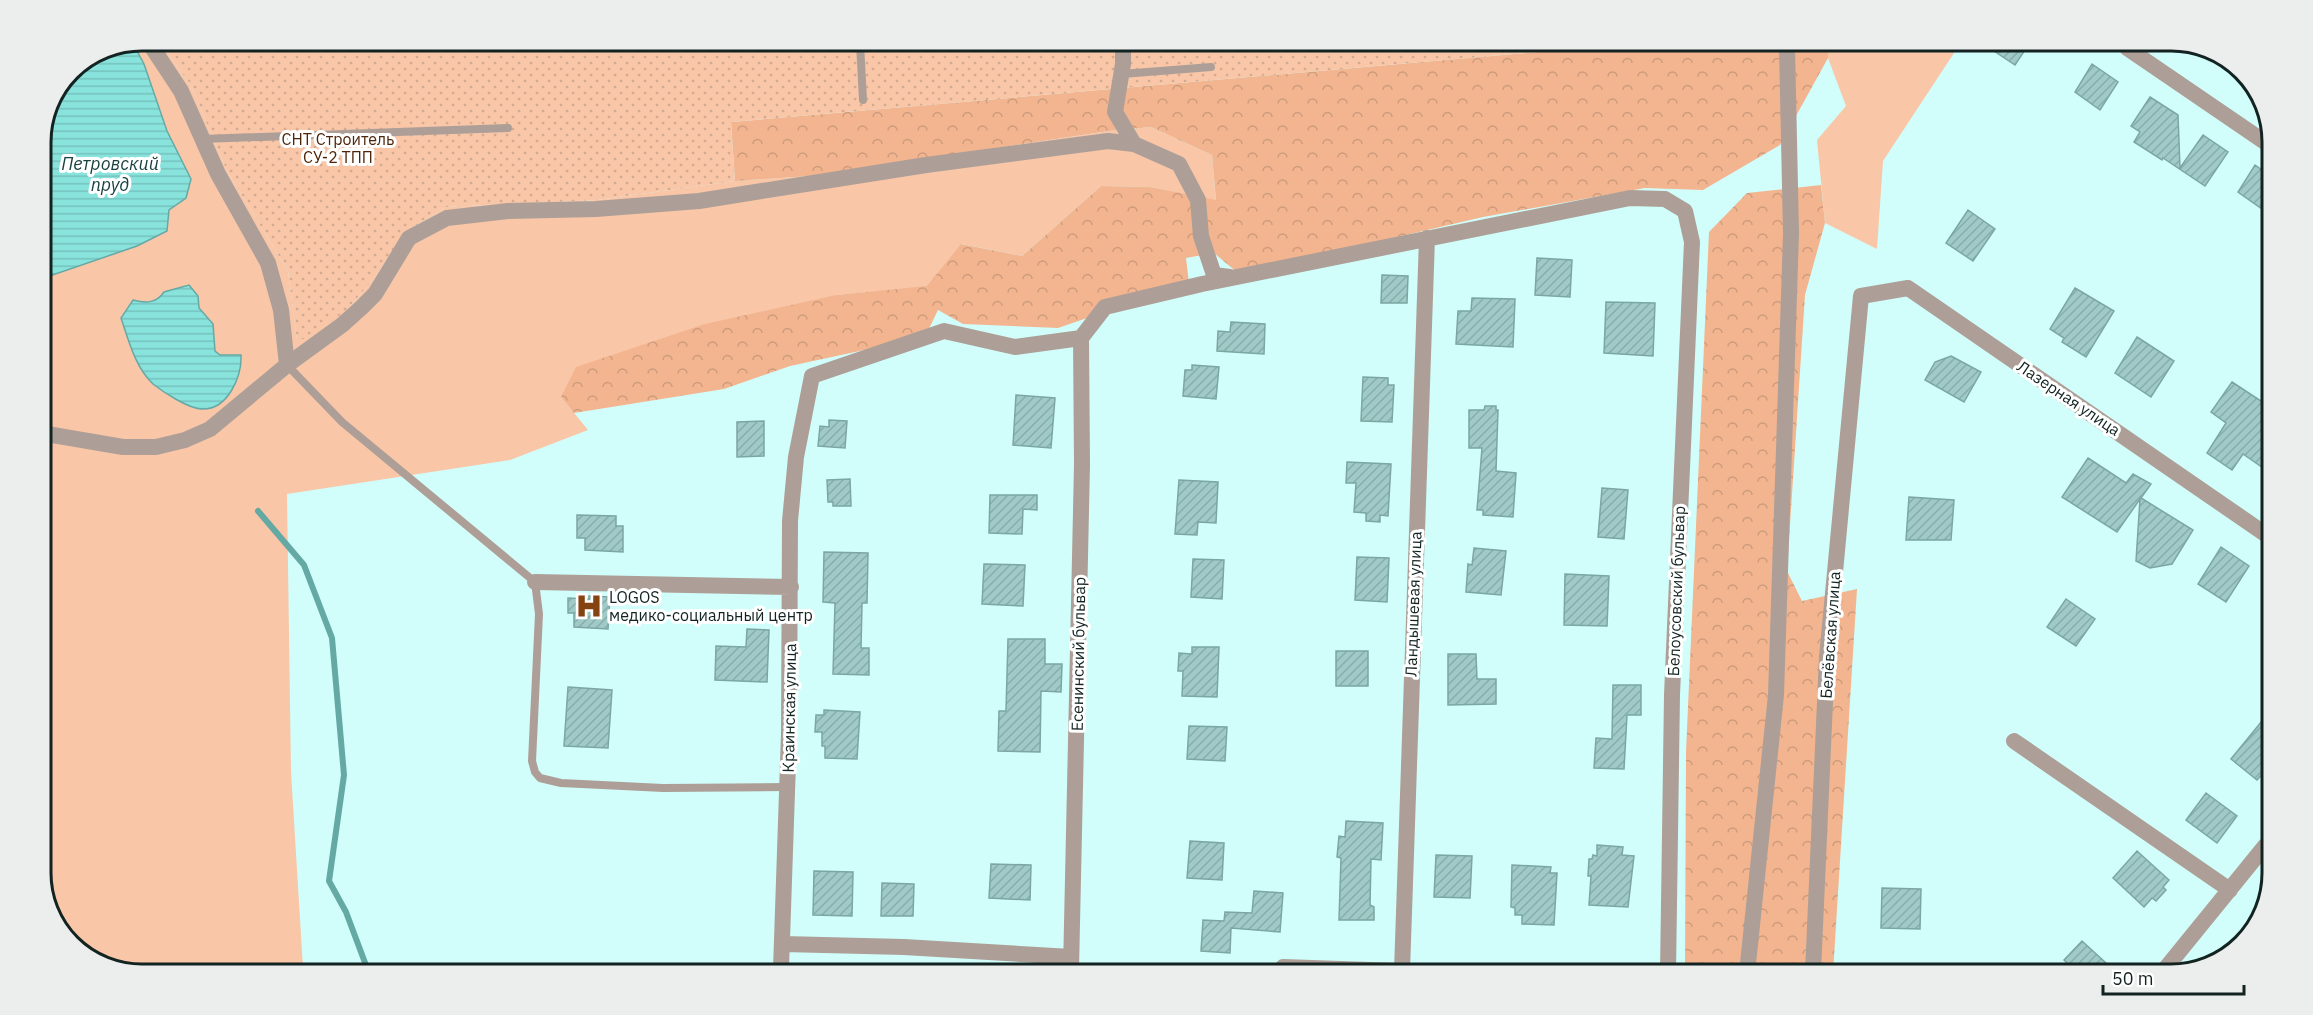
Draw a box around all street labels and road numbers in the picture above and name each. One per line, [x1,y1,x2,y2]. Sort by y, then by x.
street label: Лазерная улица [2014,356,2125,440]
street label: Белоусовский бульвар [1663,505,1689,677]
street label: Ландышевая улица [1400,530,1426,677]
street label: Белёвская улица [1816,570,1844,699]
street label: Есенинский бульвар [1067,577,1089,731]
street label: Краинская улица [778,643,800,773]

